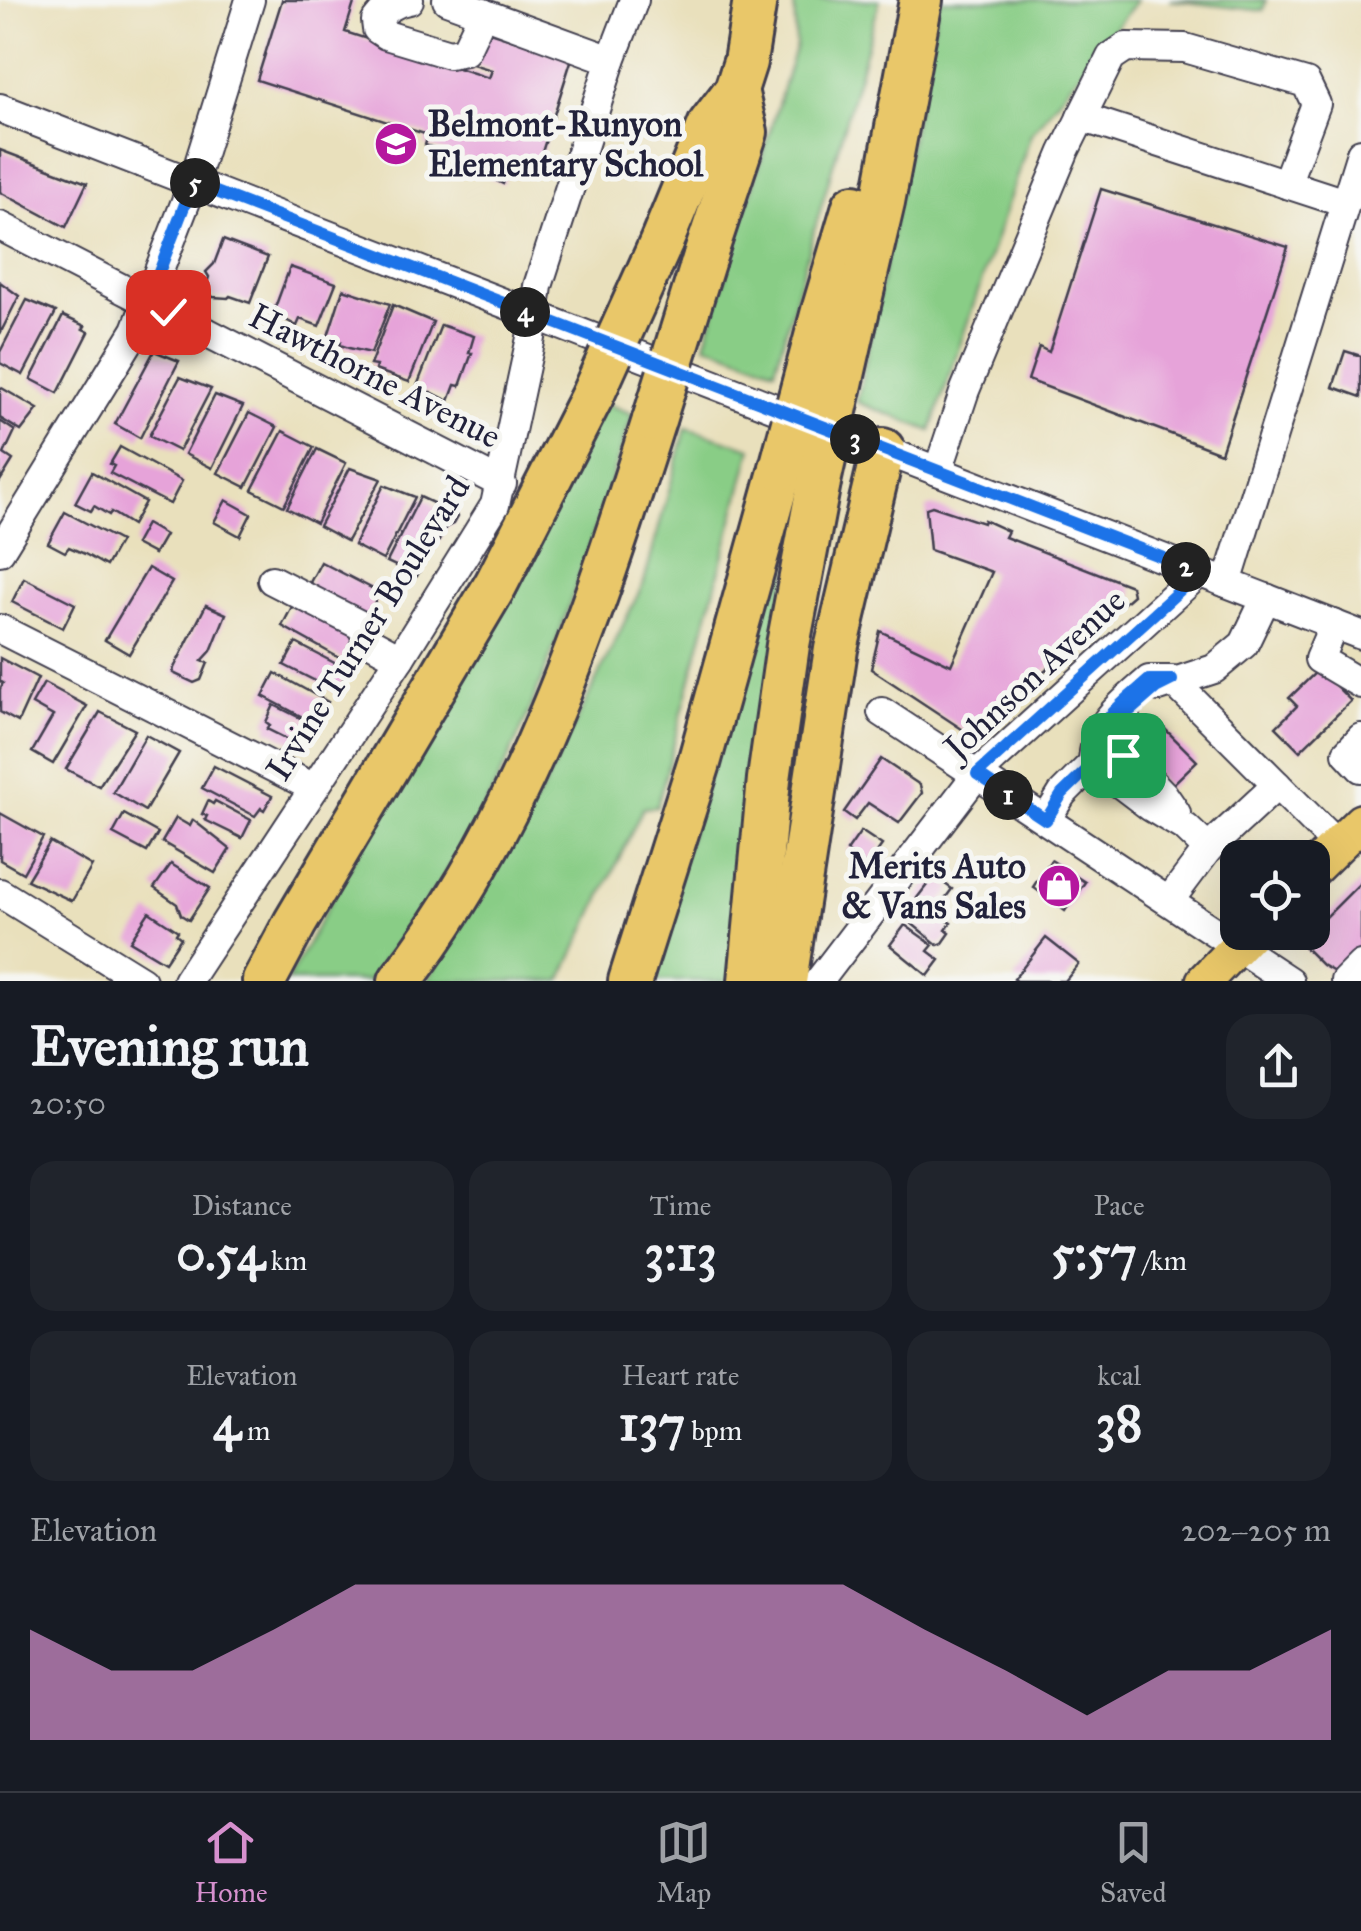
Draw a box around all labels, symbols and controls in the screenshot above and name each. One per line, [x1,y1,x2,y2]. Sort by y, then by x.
place label: Belmont-Runyon Elementary School [428,103,704,186]
school or university icon: Belmont-Runyon Elementary School [373,121,419,167]
pin: 5 [170,158,220,208]
text: 5 [188,165,202,200]
pin [126,270,211,355]
icon: check [141,285,196,340]
pin: 4 [500,287,550,337]
street label: Hawthorne Avenue [242,294,508,458]
text: 4 [517,294,533,329]
pin: 3 [830,414,880,464]
text: 3 [849,421,861,456]
street label: Irvine Turner Boulevard [257,467,479,788]
pin: 2 [1161,542,1211,592]
text: 2 [1179,549,1193,584]
street label: Johnson Avenue [933,579,1134,771]
pin [1081,713,1166,798]
icon: arrive [1096,728,1151,783]
pin: 1 [983,770,1033,820]
text: 1 [1002,777,1014,812]
map controls [1220,840,1330,950]
button: locate [1220,840,1330,950]
place label: Merits Auto & Vans Sales [842,845,1026,928]
shop icon: Merits Auto & Vans Sales [1036,863,1082,909]
text: Evening run [30,1013,309,1080]
button: share [1226,1014,1331,1119]
text: 20:50 [30,1084,106,1123]
text: Distance [192,1188,292,1223]
text: Time [649,1188,711,1223]
text: Pace [1094,1188,1145,1223]
text: 0.54 [176,1223,265,1284]
text: 3:13 [644,1223,717,1284]
text: 5:57 [1051,1223,1137,1284]
text: km [265,1243,307,1278]
text: /km [1137,1243,1187,1278]
text: Elevation [186,1358,297,1393]
text: Heart rate [622,1358,739,1393]
text: kcal [1097,1358,1141,1393]
text: 4 [213,1393,241,1454]
text: 137 [619,1393,685,1454]
text: 38 [1096,1393,1142,1454]
text: m [241,1413,271,1448]
text: bpm [685,1413,742,1448]
text: Elevation [30,1511,157,1550]
text: 202–205 m [1181,1511,1331,1550]
tab: Home [194,1815,268,1910]
tab: Map [656,1815,711,1910]
tab: Saved [1100,1815,1167,1910]

